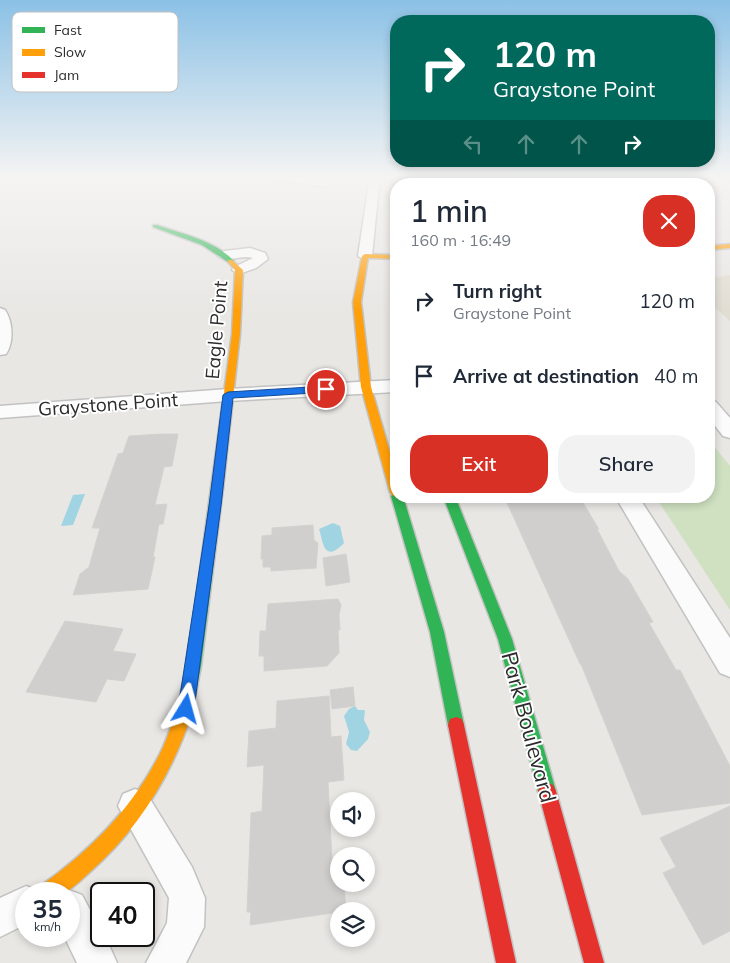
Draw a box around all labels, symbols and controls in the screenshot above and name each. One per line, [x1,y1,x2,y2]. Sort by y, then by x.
legend [12,12,178,92]
text: Fast [54,21,82,39]
text: 120 m [493,32,597,76]
icon: right [410,35,475,100]
text: Slow [54,43,86,61]
text: Jam [54,66,79,84]
text: Graystone Point [493,75,655,103]
icon: left [459,130,487,158]
icon: ahead [512,130,540,158]
icon: ahead [565,130,593,158]
icon: right [618,130,646,158]
text: 1 min [410,192,488,230]
button: close [643,195,695,247]
text: 160 m · 16:49 [410,230,511,250]
street label: Eagle Point [200,279,232,380]
text: Turn right [453,279,542,303]
icon: right [410,287,438,315]
text: 120 m [639,289,695,313]
text: Graystone Point [453,303,571,323]
icon: arrive [410,362,438,390]
text: Arrive at destination [453,364,639,388]
text: 40 m [654,364,698,388]
pin [305,368,347,410]
icon: arrive [312,375,340,403]
street label: Graystone Point [37,387,179,421]
button: Exit [410,435,548,493]
button: Share [558,435,695,493]
street label: Park Boulevard [495,648,563,806]
position arrow [159,682,211,734]
map controls [330,792,375,947]
button: sound [330,792,375,837]
button: search [330,847,375,892]
speed limit sign: 40 [90,882,155,947]
text: 35 [32,893,63,924]
button: layers [330,902,375,947]
text: km/h [34,919,61,934]

